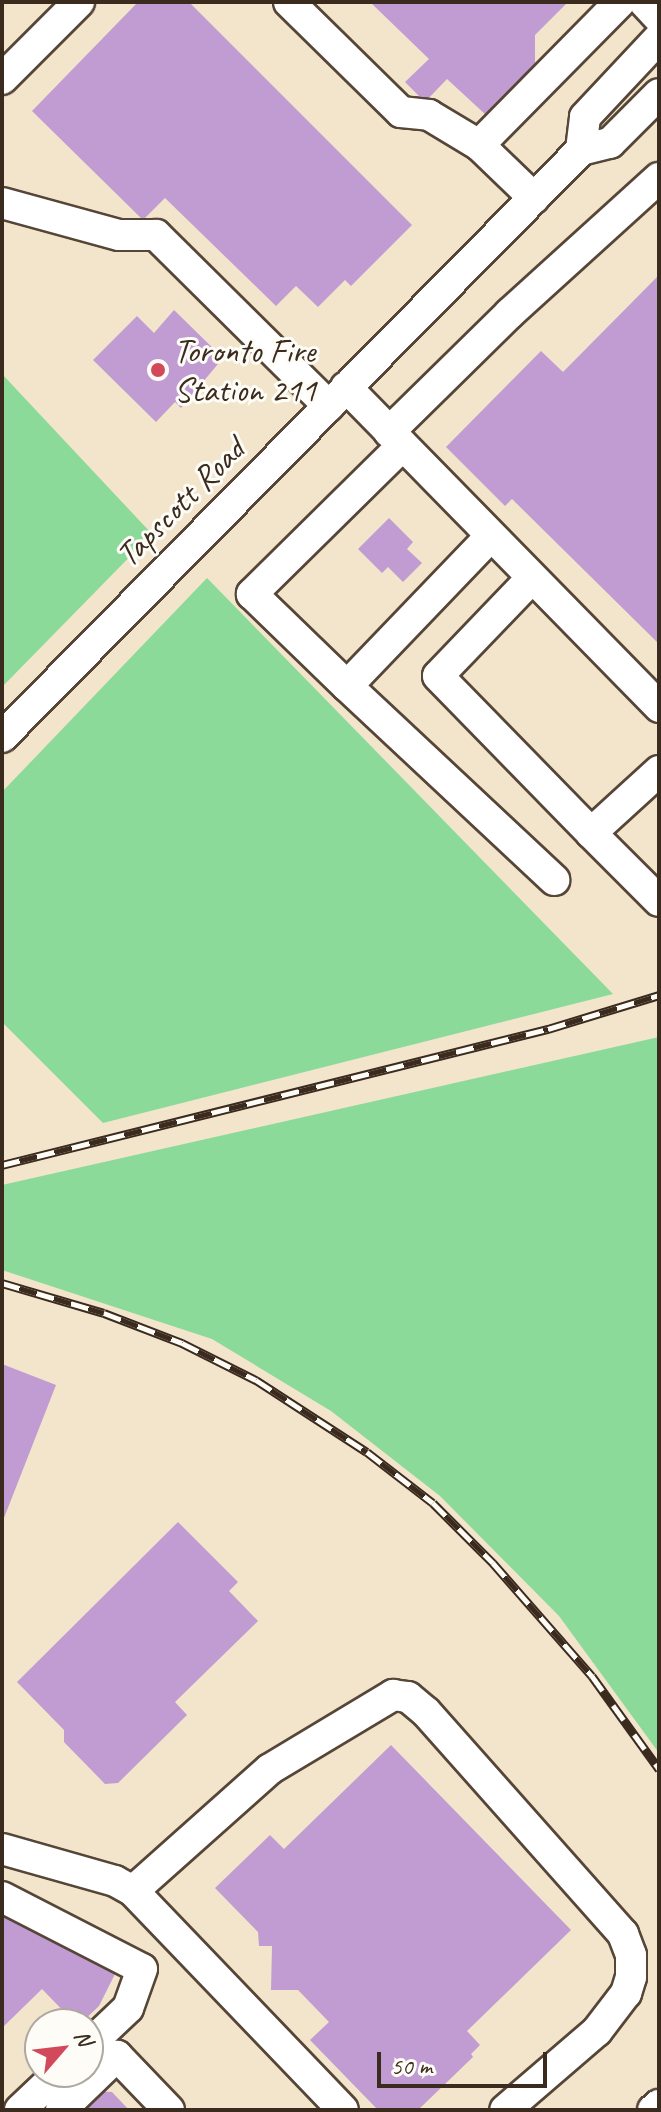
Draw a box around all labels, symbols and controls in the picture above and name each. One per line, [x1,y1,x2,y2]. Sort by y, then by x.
place label: Toronto Fire Station 211 [174,330,316,410]
marker: Toronto Fire Station 211 [149,361,167,379]
street label: Tapscott Road [108,430,252,574]
north arrow [24,2008,104,2088]
text: N [68,2025,99,2050]
scale bar [381,2036,551,2086]
text: 50 m [391,2051,432,2081]

